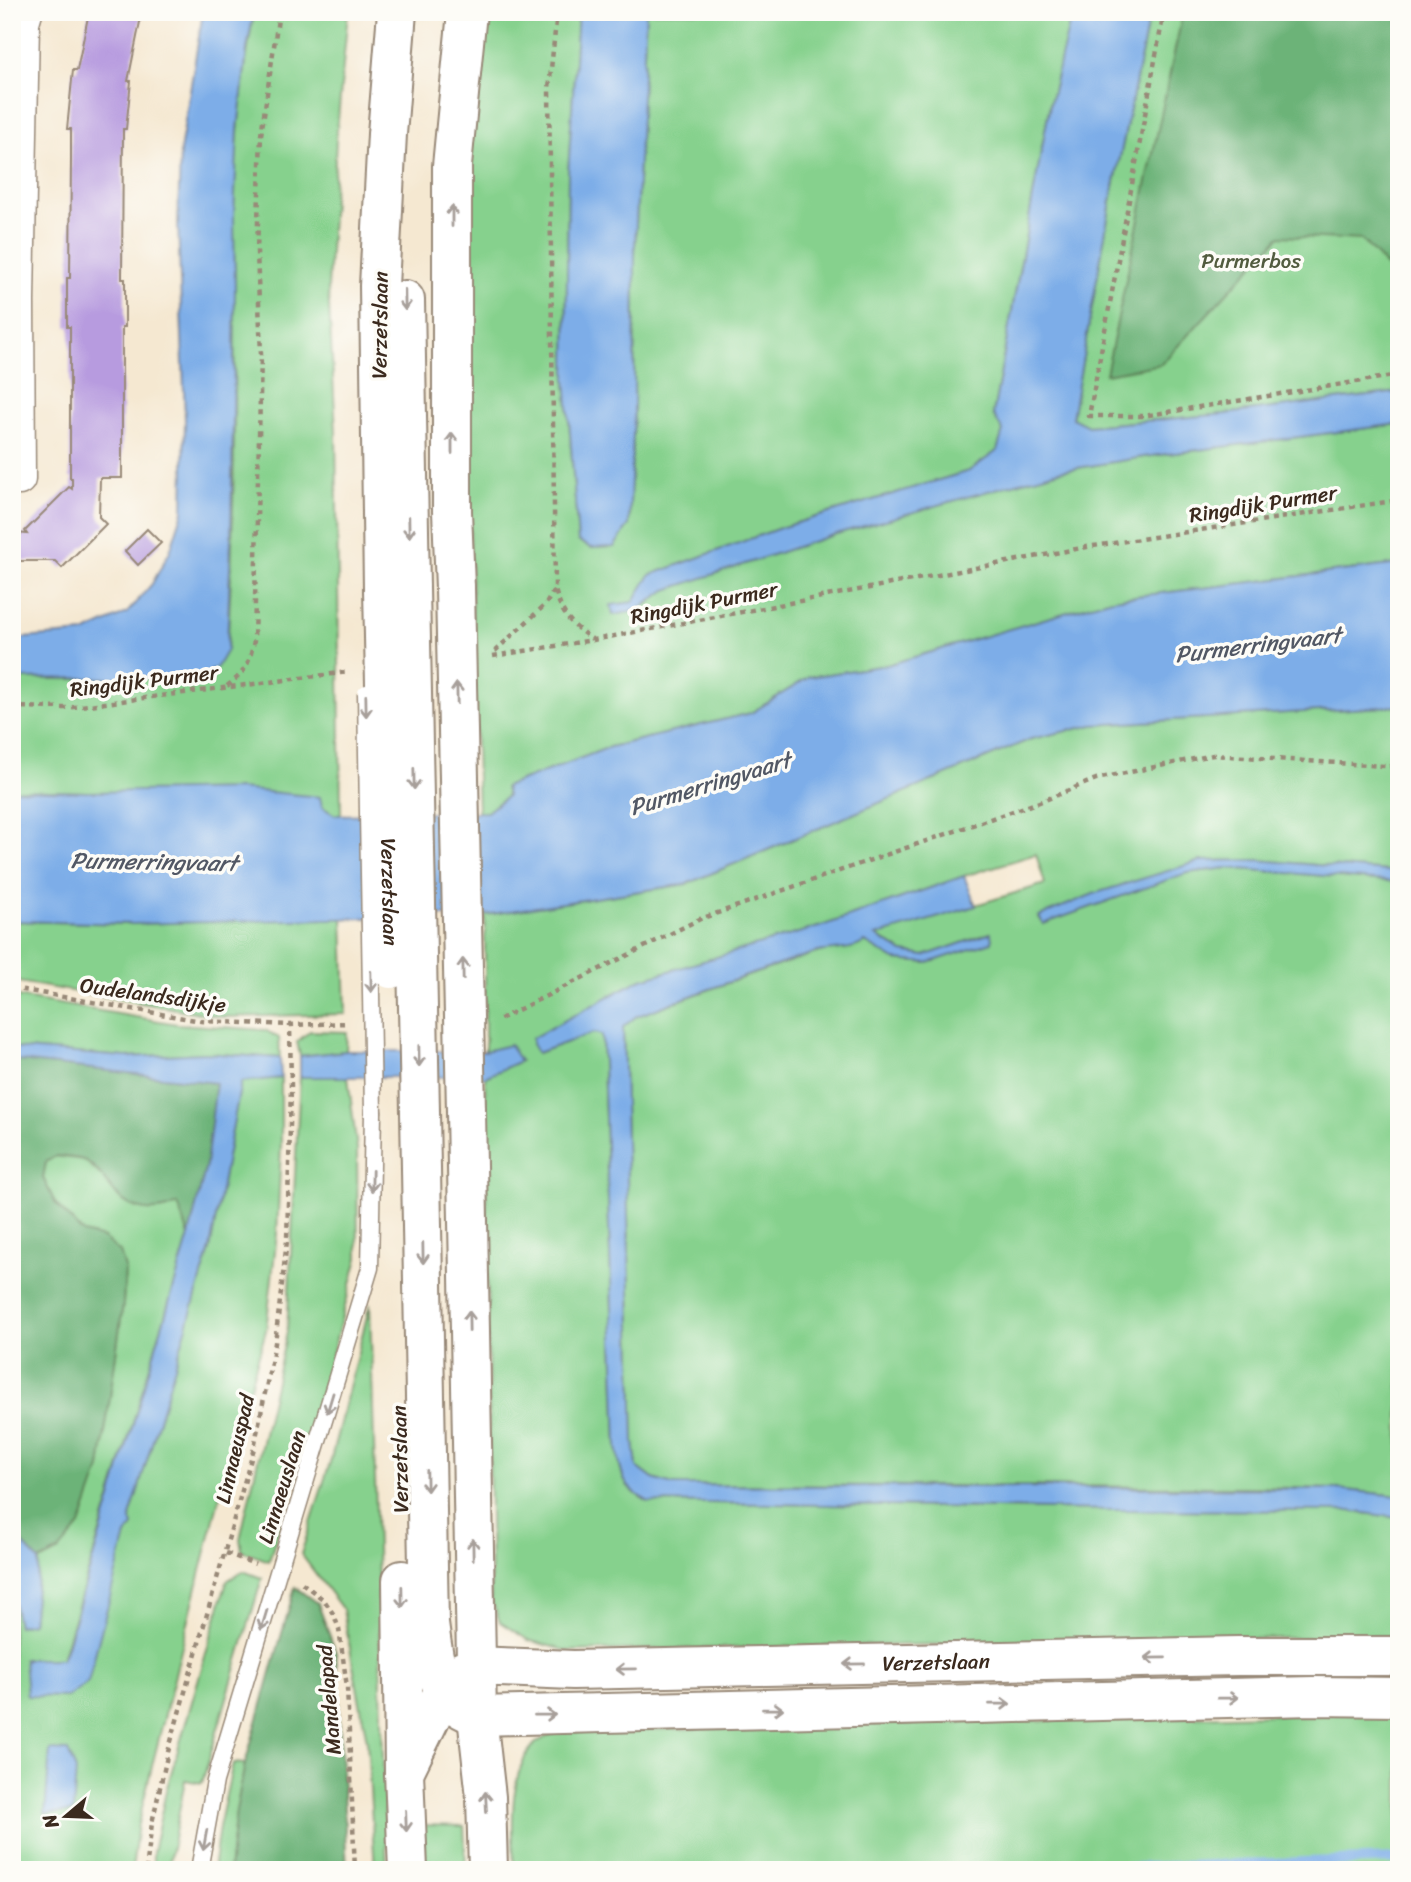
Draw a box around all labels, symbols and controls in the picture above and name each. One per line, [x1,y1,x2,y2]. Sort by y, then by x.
one-way arrow [445,204,459,227]
park label: Purmerbos [1201,242,1301,280]
street label: Verzetslaan [360,271,400,379]
one-way arrow [398,288,412,311]
one-way arrow [445,432,459,455]
street label: Ringdijk Purmer [1186,473,1341,534]
one-way arrow [403,515,416,538]
street label: Ringdijk Purmer [627,570,782,636]
water label: Purmerringvaart [1173,614,1347,676]
street label: Ringdijk Purmer [68,653,222,709]
one-way arrow [450,682,464,705]
one-way arrow [359,694,373,717]
water label: Purmerringvaart [624,739,799,828]
one-way arrow [407,767,421,790]
street label: Verzetslaan [369,838,410,946]
water label: Purmerringvaart [70,840,242,884]
one-way arrow [456,958,470,981]
street label: Oudelandsdijkje [77,966,229,1024]
one-way arrow [364,971,378,994]
one-way arrow [413,1044,426,1067]
one-way arrow [365,1169,378,1192]
one-way arrow [416,1242,430,1265]
one-way arrow [463,1310,476,1333]
street label: Linnaeuspad [204,1389,266,1508]
one-way arrow [323,1391,336,1413]
street label: Verzetslaan [380,1405,420,1513]
street label: Linnaeuslaan [247,1425,317,1549]
one-way arrow [420,1469,433,1492]
one-way arrow [467,1538,480,1561]
one-way arrow [395,1585,409,1608]
one-way arrow [256,1609,269,1631]
street label: Mandelapad [305,1642,353,1756]
street label: Verzetslaan [882,1642,990,1682]
one-way arrow [1143,1651,1166,1664]
one-way arrow [842,1657,865,1671]
one-way arrow [615,1662,638,1676]
one-way arrow [1216,1691,1239,1705]
one-way arrow [988,1697,1011,1710]
one-way arrow [761,1702,784,1716]
one-way arrow [534,1708,557,1721]
north arrow [32,1780,102,1850]
one-way arrow [480,1790,493,1813]
text: N [32,1809,68,1834]
one-way arrow [399,1809,412,1832]
one-way arrow [197,1828,211,1851]

